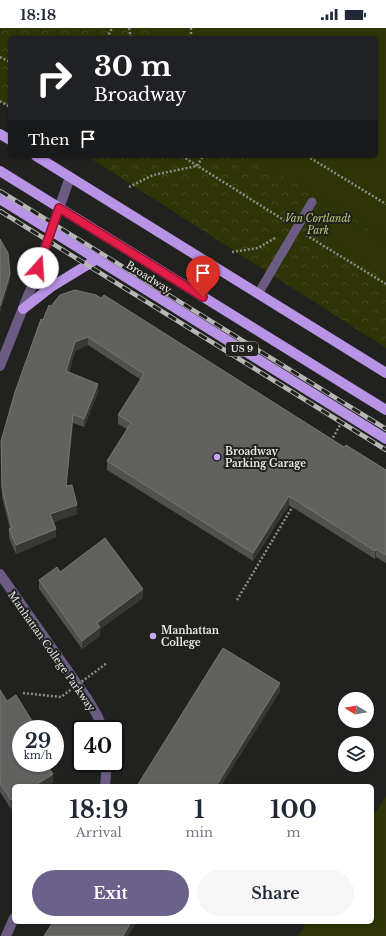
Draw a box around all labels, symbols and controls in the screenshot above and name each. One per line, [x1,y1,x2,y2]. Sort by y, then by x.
text: 18:18 [20,5,56,24]
text: 30 m [94,49,171,84]
icon: right [28,52,80,104]
text: Broadway [94,84,186,106]
icon: arrive [77,128,99,150]
text: Then [28,130,69,149]
park label: Van Cortlandt Park [285,212,351,237]
position arrow [17,247,59,289]
pin [186,256,220,297]
street label: Broadway [124,258,174,297]
icon: arrive [192,262,214,284]
road number: US 9 [226,342,258,356]
place label: Broadway Parking Garage [225,445,306,470]
marker: Broadway Parking Garage [212,452,222,462]
street label: Manhattan College Parkway [5,589,98,714]
place label: Manhattan College [161,624,220,649]
marker: Manhattan College [148,631,158,641]
north arrow [338,692,374,728]
map controls [338,692,374,772]
speed limit sign: 40 [72,720,124,772]
text: 29 [25,729,51,753]
button: layers [338,736,374,772]
text: km/h [24,749,52,762]
text: 18:19 [69,795,128,824]
text: 1 [194,795,204,824]
text: 100 [270,795,317,824]
text: Arrival [76,824,122,841]
text: min [186,824,213,841]
text: m [286,824,300,841]
button: Exit [32,870,189,916]
button: Share [197,870,354,916]

